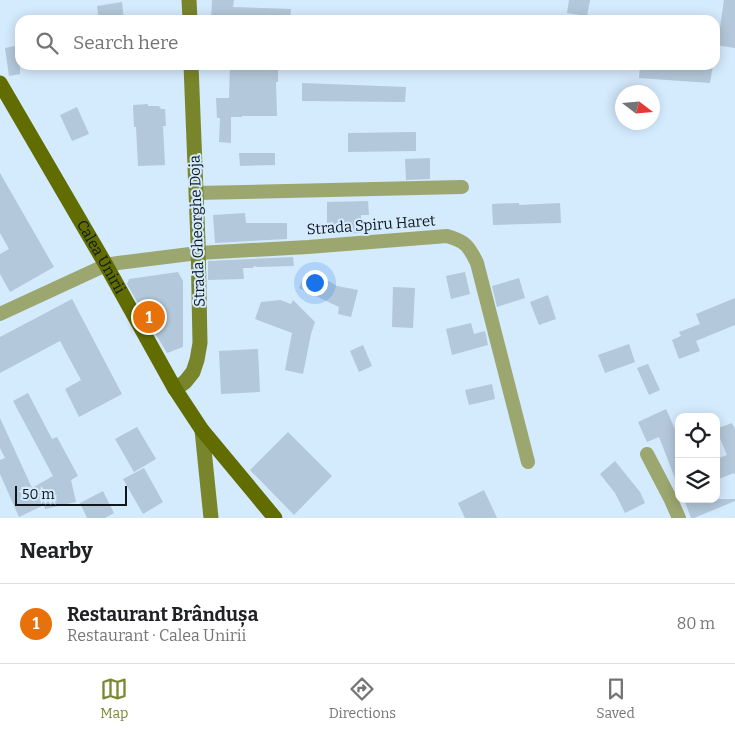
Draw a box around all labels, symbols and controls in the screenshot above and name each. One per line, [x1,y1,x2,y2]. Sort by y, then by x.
search box [15,15,720,70]
icon: search [33,29,61,57]
text: Search here [73,31,178,54]
north arrow [615,85,660,130]
street label: Strada Gheorghe Doja [185,155,209,307]
street label: Strada Spiru Haret [306,211,437,238]
street label: Calea Unirii [73,217,129,297]
your location [302,270,328,296]
pin: 1 [133,298,165,336]
map controls [675,413,720,503]
button: locate [675,413,720,458]
button: layers [675,458,720,503]
scale bar [15,483,128,506]
text: 50 m [22,486,55,503]
text: Nearby [20,538,93,564]
text: Restaurant Brândușa [67,603,258,626]
text: 1 [33,614,39,633]
text: 80 m [677,614,715,633]
text: Restaurant · Calea Unirii [67,626,246,645]
tab: Map [100,675,128,722]
tab: Directions [329,675,396,722]
tab: Saved [596,675,635,722]

